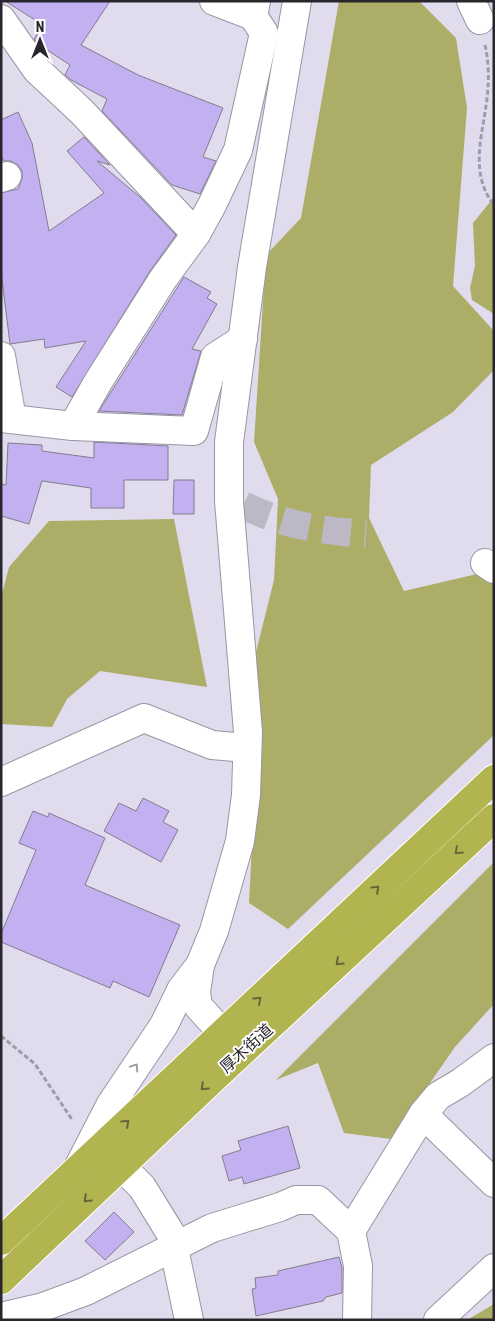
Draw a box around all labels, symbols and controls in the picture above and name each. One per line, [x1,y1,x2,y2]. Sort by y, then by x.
north arrow [15,15,65,65]
text: N [36,19,44,35]
one-way arrow [455,845,464,854]
one-way arrow [371,886,380,895]
one-way arrow [336,956,345,965]
one-way arrow [252,996,261,1005]
street label: 厚木街道 [216,1020,276,1077]
one-way arrow [129,1063,139,1072]
one-way arrow [201,1081,210,1090]
one-way arrow [120,1120,129,1129]
one-way arrow [84,1193,93,1202]

